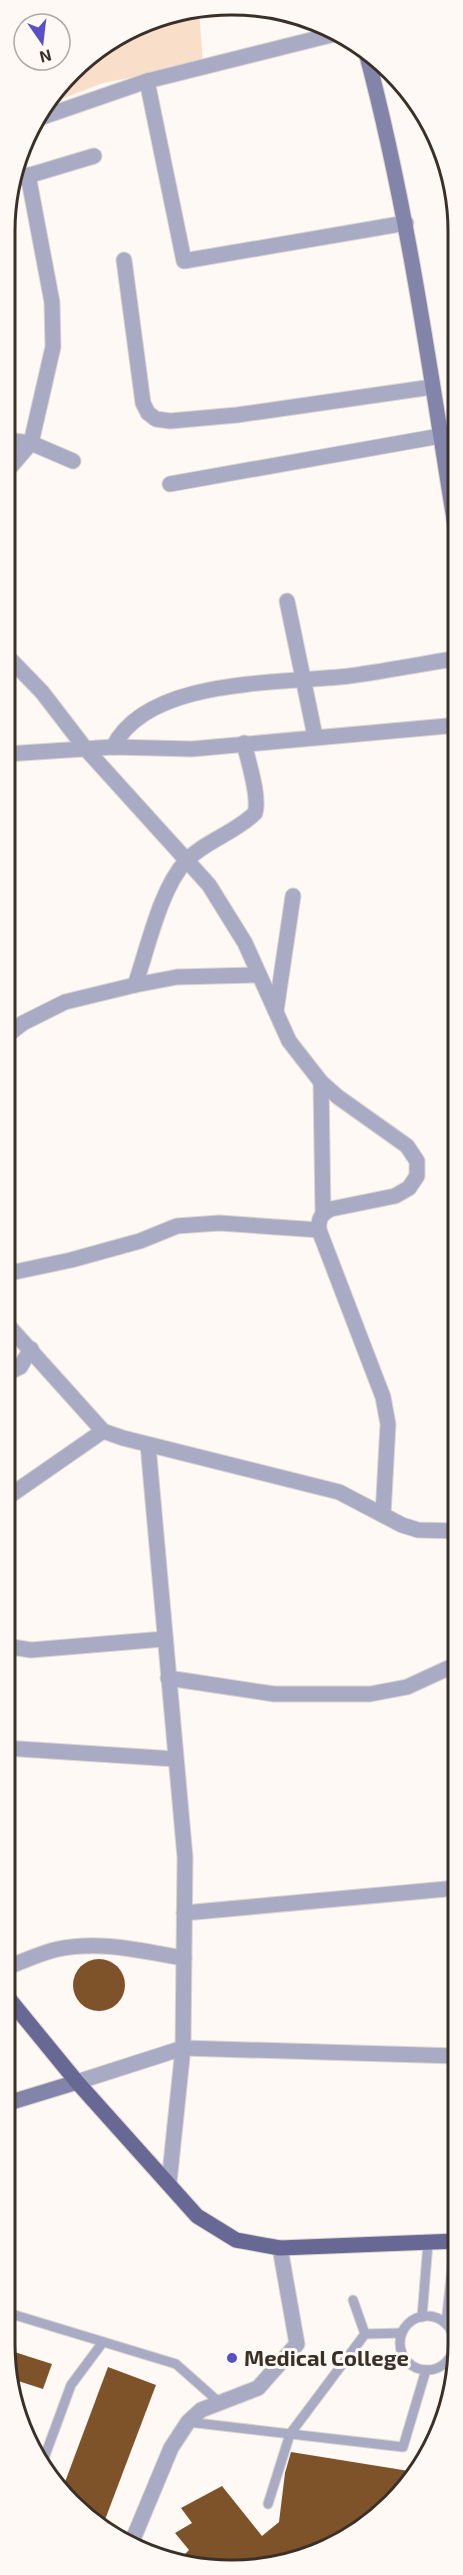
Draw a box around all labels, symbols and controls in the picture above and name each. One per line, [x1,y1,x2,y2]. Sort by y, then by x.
north arrow [12,12,72,72]
text: N [38,46,54,68]
place label: Medical College [244,2344,409,2370]
marker: Medical College [225,2351,239,2365]

